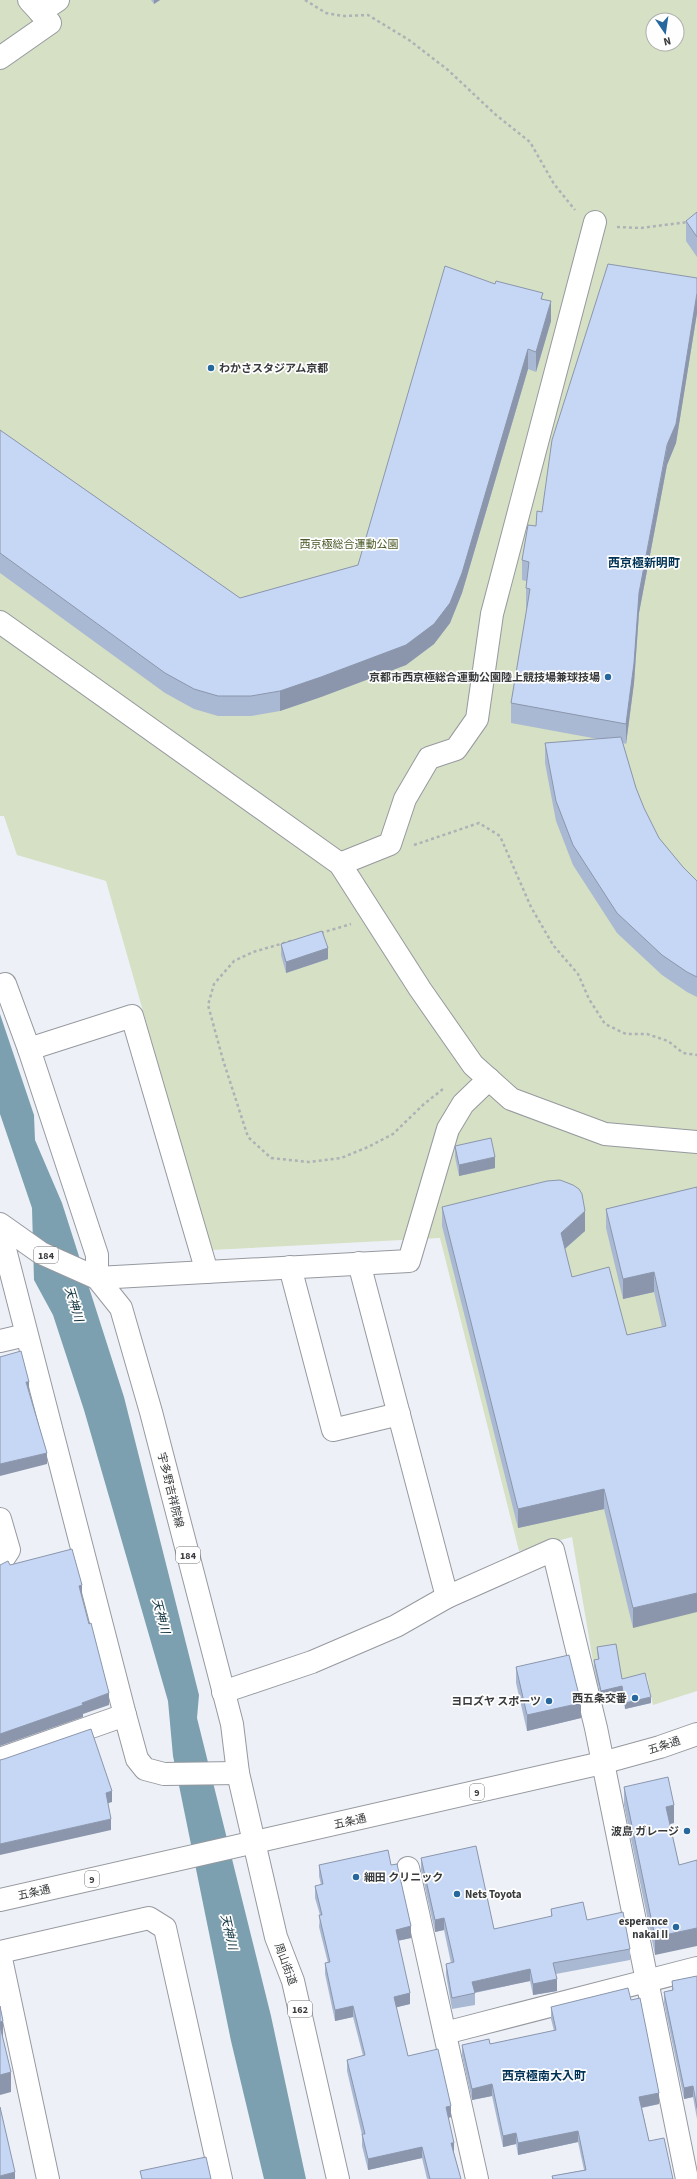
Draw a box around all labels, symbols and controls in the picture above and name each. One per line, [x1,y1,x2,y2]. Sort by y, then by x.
north arrow [645,12,685,52]
text: N [662,33,672,49]
place label: わかさスタジアム京都 [219,361,328,376]
marker: わかさスタジアム京都 [206,363,216,373]
park label: 西京極総合運動公園 [300,537,399,552]
district label: 西京極新明町 [608,555,680,572]
place label: 京都市西京極総合運動公園陸上競技場兼球技場 [369,670,600,685]
marker: 京都市西京極総合運動公園陸上競技場兼球技場 [603,672,613,682]
road number: 184 [34,1247,58,1263]
water label: 天神川 [60,1284,87,1326]
street label: 宇多野吉祥院線 [154,1451,187,1529]
road number: 184 [176,1547,200,1563]
water label: 天神川 [148,1597,174,1638]
place label: 西五条交番 [572,1691,627,1706]
marker: 西五条交番 [630,1693,640,1703]
place label: ヨロズヤ スポーツ [451,1694,541,1709]
marker: ヨロズヤ スポーツ [544,1696,554,1706]
street label: 五条通 [646,1733,682,1758]
road number: 9 [470,1784,484,1800]
street label: 五条通 [332,1810,368,1833]
place label: 波島 ガレージ [611,1824,679,1839]
marker: 波島 ガレージ [682,1826,692,1836]
place label: 細田 クリニック [364,1870,443,1885]
road number: 9 [85,1871,99,1887]
marker: 細田 クリニック [351,1872,361,1882]
street label: 五条通 [16,1881,52,1904]
place label: Nets Toyota [465,1887,522,1902]
marker: Nets Toyota [452,1889,462,1899]
water label: 天神川 [216,1913,241,1954]
place label: esperance nakai II [619,1914,668,1942]
marker: esperance nakai II [671,1922,681,1932]
street label: 周山街道 [271,1941,300,1987]
road number: 162 [288,2001,312,2017]
district label: 西京極南大入町 [502,2068,586,2085]

